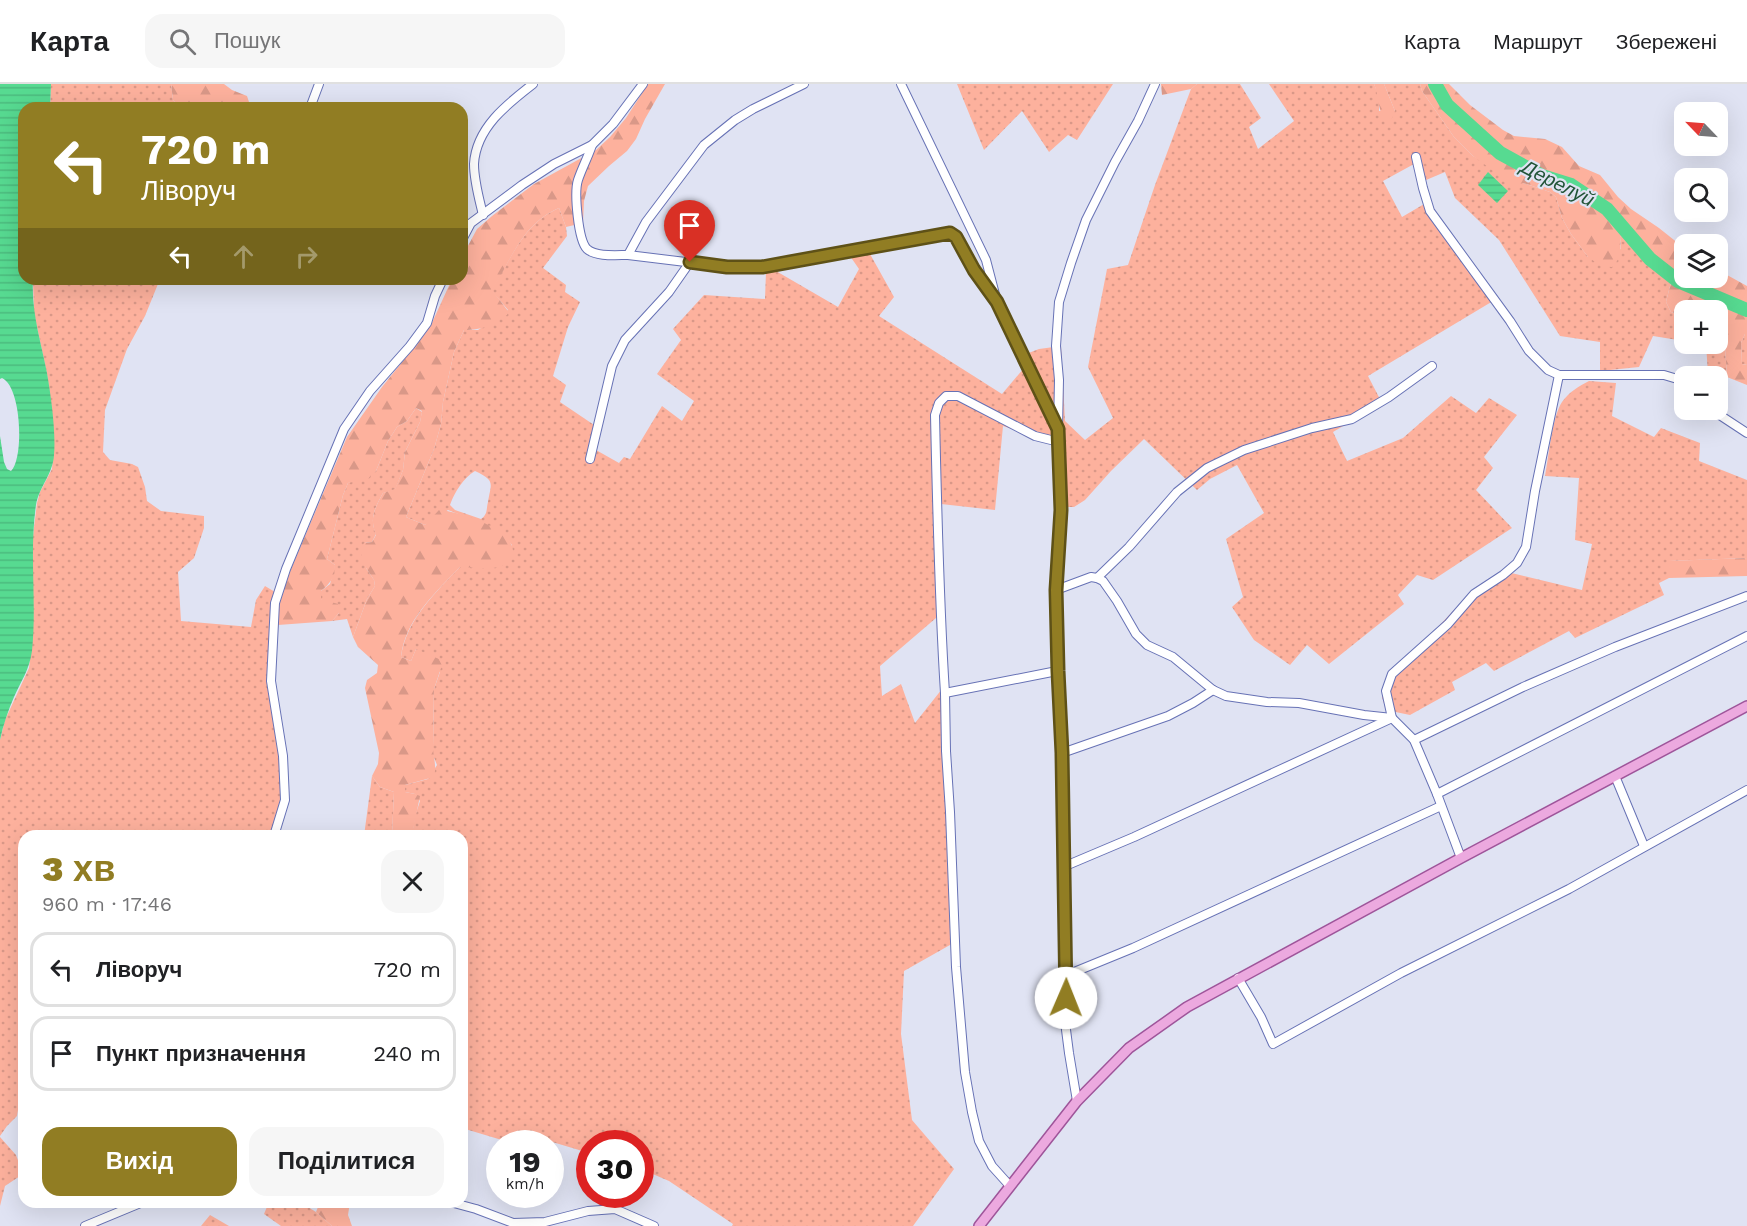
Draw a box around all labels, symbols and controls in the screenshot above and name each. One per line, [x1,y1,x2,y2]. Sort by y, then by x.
search box [145,14,565,68]
text: Карта [30,25,109,58]
icon: search [166,25,199,58]
text: Пошук [214,28,280,53]
text: Карта [1404,29,1460,54]
text: Маршрут [1493,29,1583,54]
text: Збережені [1616,29,1717,54]
north arrow [1674,102,1728,156]
map controls [1674,102,1728,420]
text: 720 m [141,125,270,174]
icon: left [42,126,120,204]
water label: Дерелуй [1516,153,1599,212]
button: search [1674,168,1728,222]
text: Ліворуч [141,175,236,207]
pin [664,200,715,262]
icon: arrive [673,209,706,242]
button: layers [1674,234,1728,288]
icon: left [164,240,197,273]
icon: ahead [227,240,260,273]
icon: right [290,240,323,273]
button: + [1674,300,1728,354]
button: − [1674,366,1728,420]
text: 3 хв [42,848,115,890]
button: close [381,850,444,913]
text: 960 m · 17:46 [42,892,172,916]
icon: left [45,953,78,986]
text: Ліворуч [96,957,182,982]
text: 720 m [374,957,441,982]
position arrow [1034,966,1098,1030]
icon: arrive [45,1037,78,1070]
text: Пункт призначення [96,1041,306,1066]
text: 240 m [373,1041,441,1066]
button: Вихід [42,1127,237,1196]
button: Поділитися [249,1127,444,1196]
speed limit sign: 30 [576,1130,654,1208]
text: 19 [509,1144,541,1179]
text: km/h [506,1175,544,1193]

